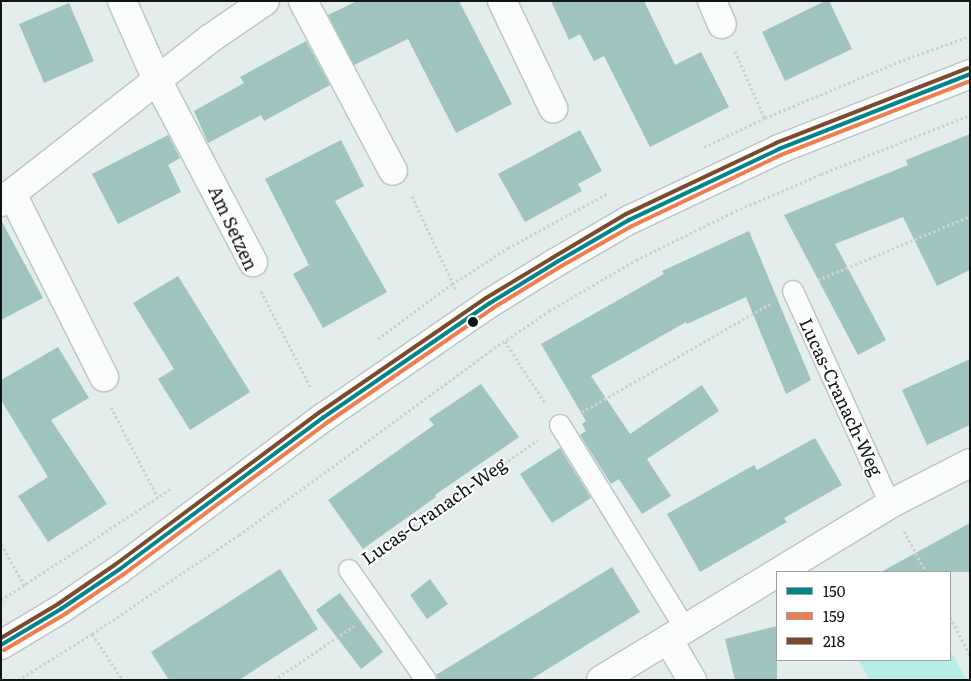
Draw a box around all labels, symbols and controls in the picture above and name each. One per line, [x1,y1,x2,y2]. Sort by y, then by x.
street label: Am Setzen [204,182,262,274]
street label: Lucas-Cranach-Weg [795,315,887,479]
unlabelled marker [468,317,478,327]
street label: Lucas-Cranach-Weg [358,453,510,569]
legend [776,571,951,661]
text: 150 [823,579,845,602]
text: 159 [823,604,845,627]
text: 218 [823,629,845,652]

